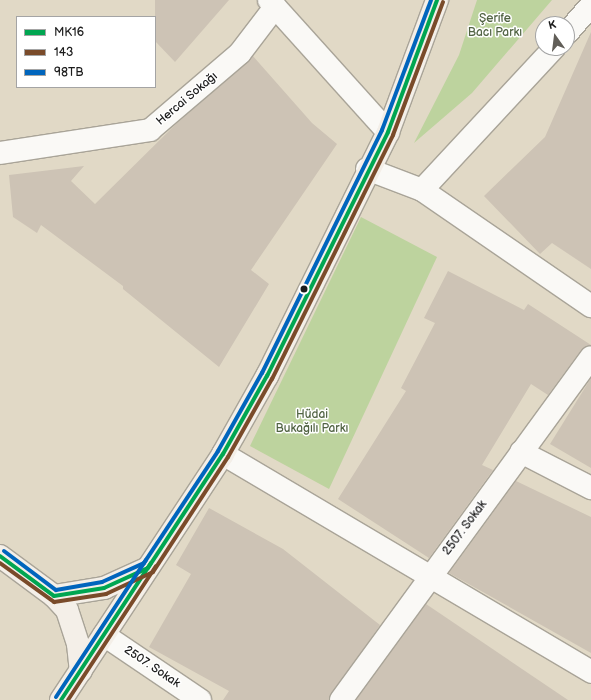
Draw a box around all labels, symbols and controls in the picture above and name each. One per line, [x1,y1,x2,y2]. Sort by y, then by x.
park label: Şerife Bacı Parkı [468,12,522,40]
legend [16,16,156,88]
north arrow [535,16,575,56]
text: K [547,18,557,32]
text: MK16 [54,25,84,40]
text: 143 [54,45,73,60]
text: 98TB [54,65,83,80]
street label: Hercai Sokağı [153,69,221,129]
unlabelled marker [299,284,309,294]
park label: Hüdai Bukağılı Parkı [276,408,348,436]
street label: 2507. Sokak [440,498,490,558]
street label: 2507. Sokak [121,643,183,691]

